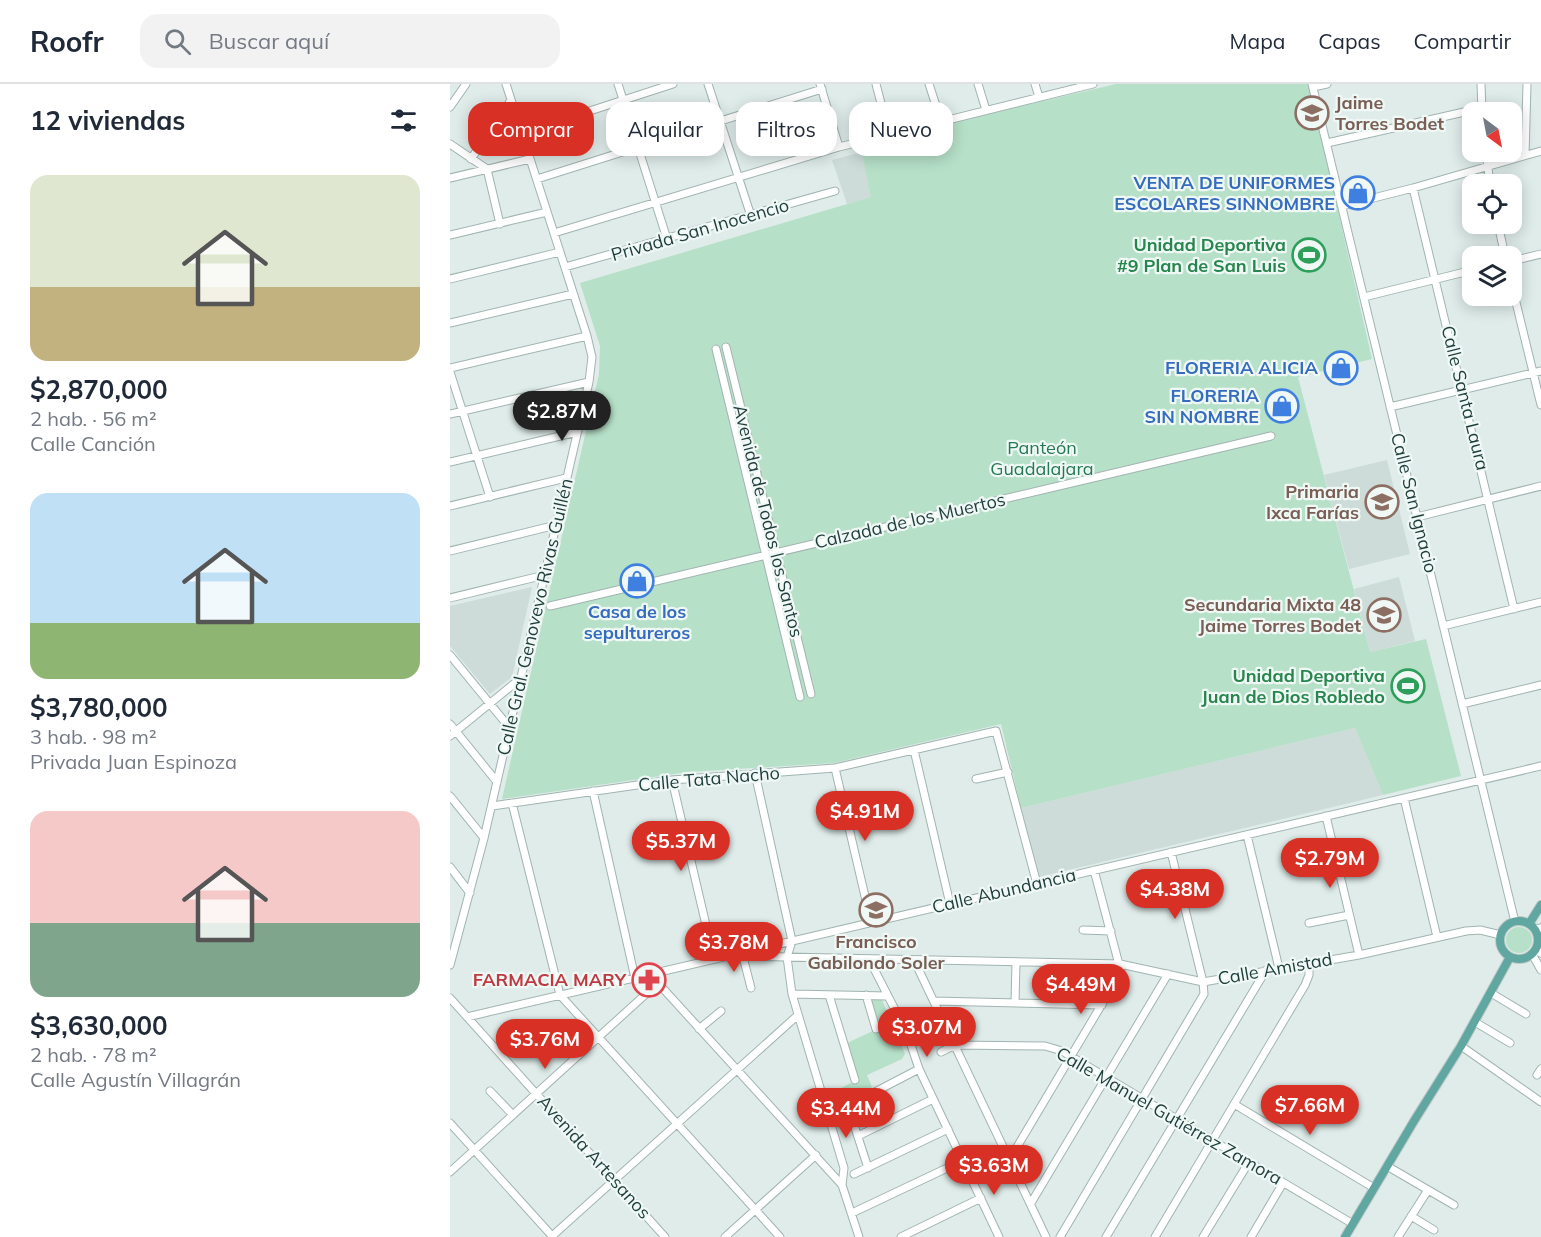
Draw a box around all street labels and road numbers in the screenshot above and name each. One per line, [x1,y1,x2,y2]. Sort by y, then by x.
street label: Privada San Inocencio [608,193,792,266]
street label: Calle Santa Laura [1436,323,1495,473]
street label: Avenida de Todos los Santos [728,402,809,640]
street label: Calle San Ignacio [1386,430,1443,575]
street label: Calle Gral. Genovevo Rivas Guillén [491,476,578,758]
street label: Calzada de los Muertos [812,487,1008,554]
street label: Calle Tata Nacho [637,761,781,796]
street label: Calle Abundancia [930,863,1078,918]
street label: Calle Amistad [1216,947,1334,990]
street label: Calle Manuel Gutiérrez Zamora [1052,1041,1286,1190]
street label: Avenida Artesanos [533,1090,656,1223]

